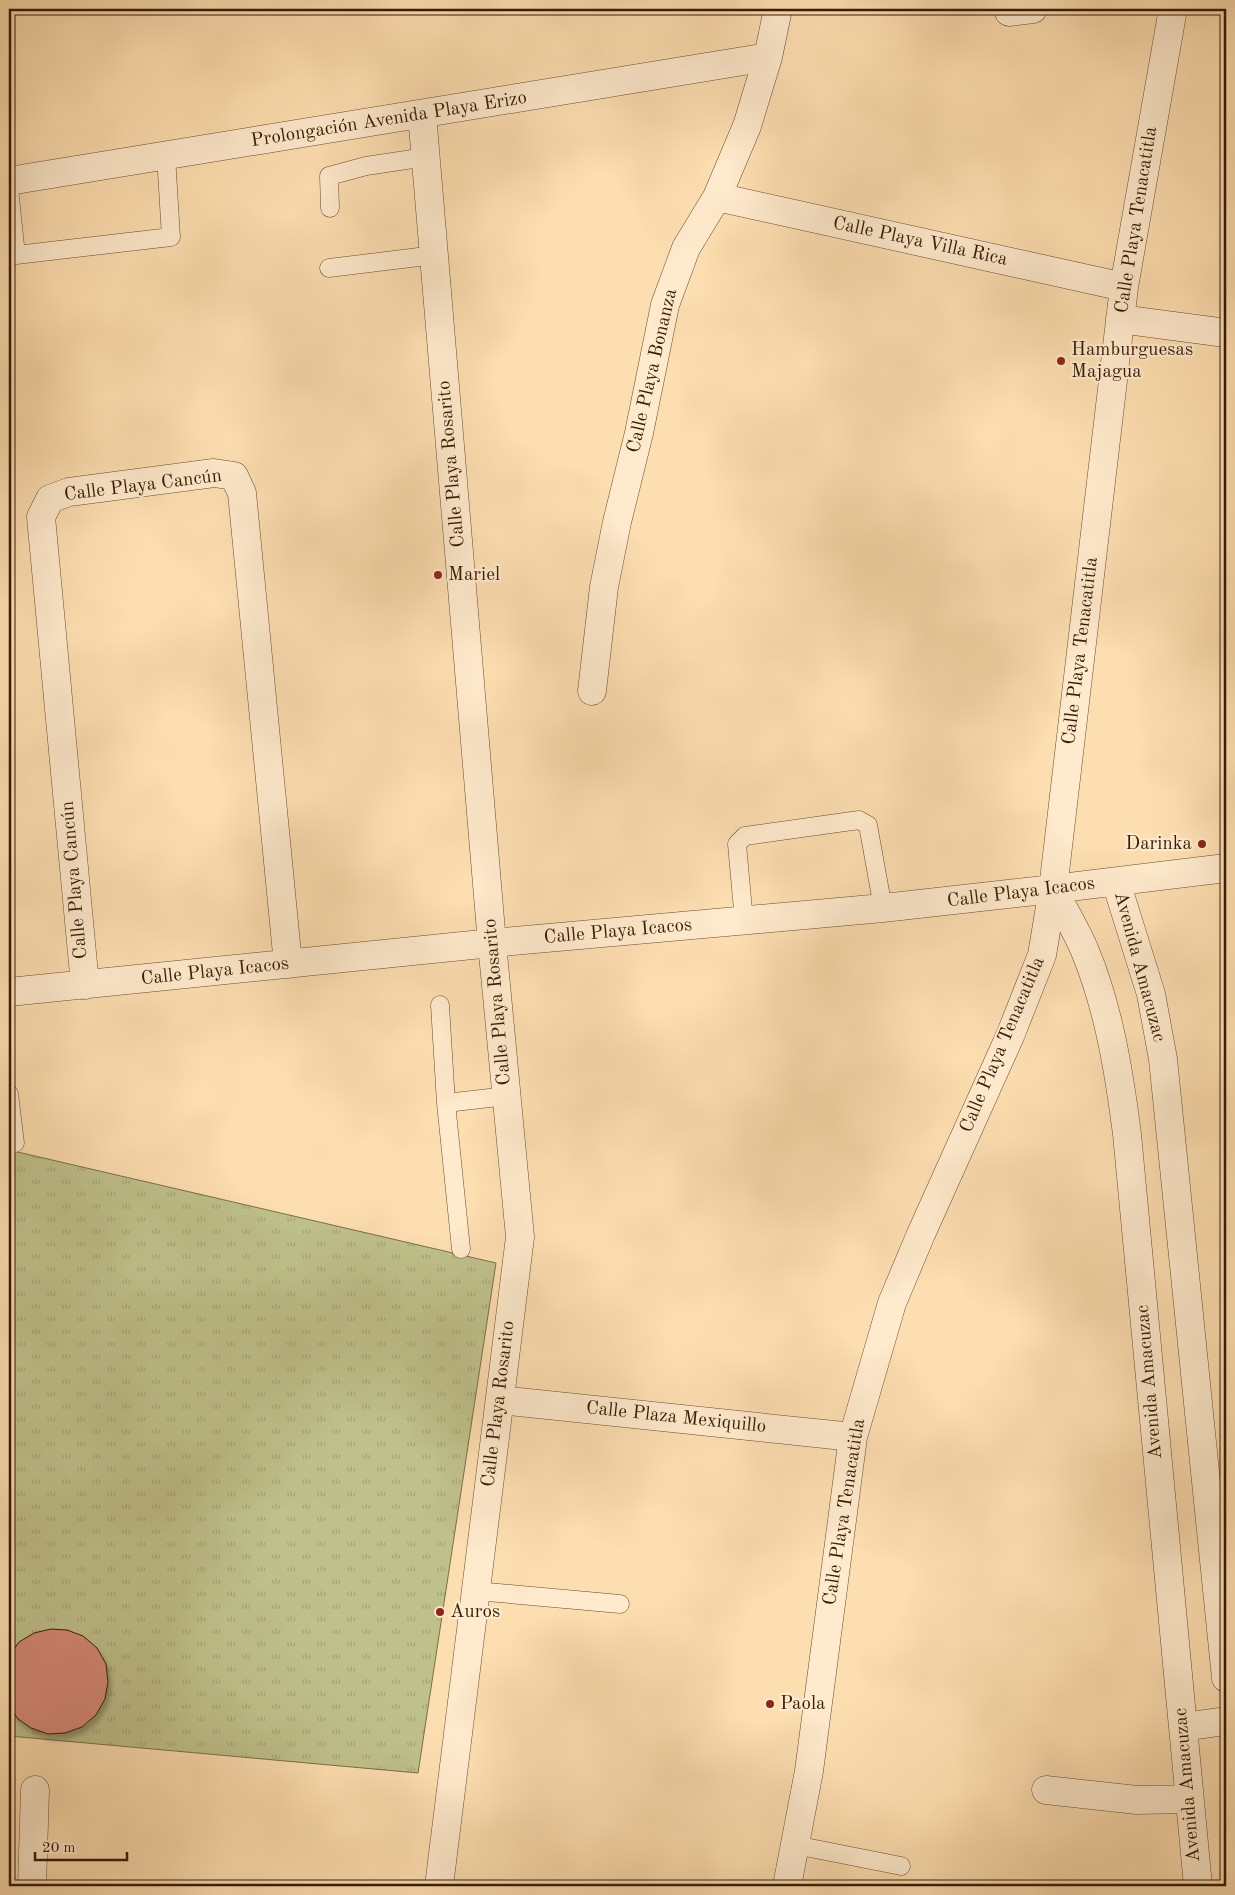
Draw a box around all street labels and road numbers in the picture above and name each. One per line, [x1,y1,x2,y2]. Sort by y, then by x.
street label: Prolongación Avenida Playa Erizo [250,89,528,151]
street label: Calle Playa Tenacatitla [1113,125,1161,315]
street label: Calle Playa Villa Rica [831,214,1010,270]
street label: Calle Playa Bonanza [625,286,681,455]
street label: Calle Playa Rosarito [435,380,469,548]
street label: Calle Playa Cancún [63,467,223,505]
street label: Calle Playa Tenacatitla [1060,555,1102,746]
street label: Calle Playa Cancún [59,800,91,960]
street label: Calle Playa Icacos [946,875,1096,911]
street label: Avenida Amacuzac [1110,890,1168,1044]
street label: Calle Playa Icacos [543,916,693,948]
street label: Calle Playa Rosarito [481,918,515,1086]
street label: Calle Playa Tenacatitla [957,954,1049,1136]
street label: Calle Playa Icacos [140,955,290,989]
street label: Avenida Amacuzac [1134,1304,1166,1460]
street label: Calle Playa Rosarito [479,1320,519,1488]
street label: Calle Plaza Mexiquillo [585,1399,767,1437]
street label: Calle Playa Tenacatitla [821,1417,869,1607]
street label: Avenida Amacuzac [1172,1707,1204,1863]

